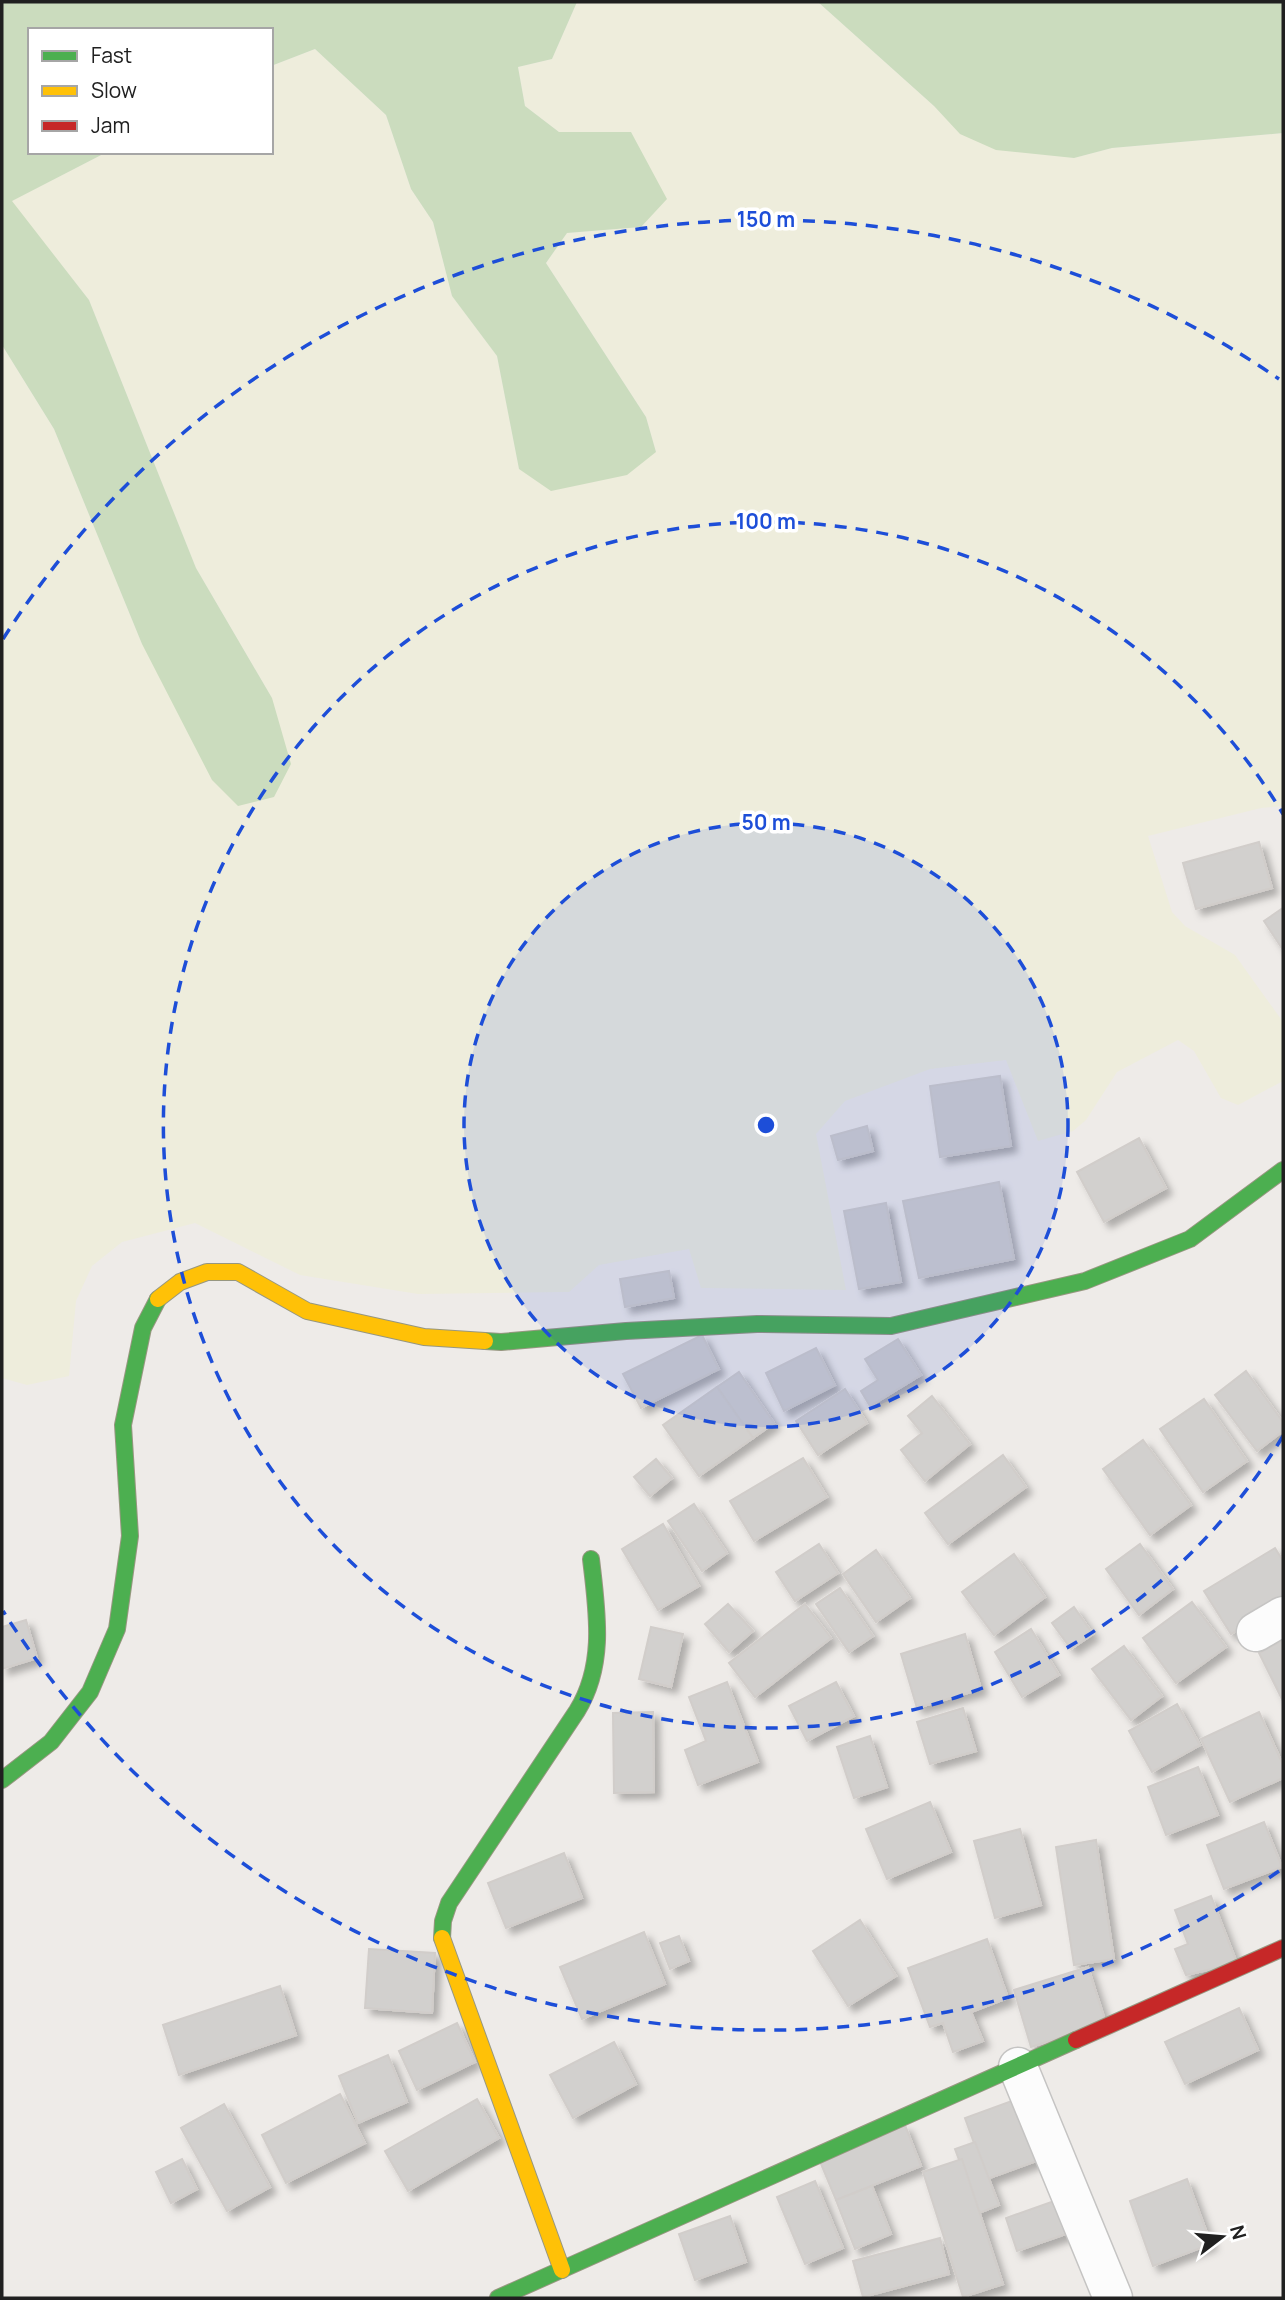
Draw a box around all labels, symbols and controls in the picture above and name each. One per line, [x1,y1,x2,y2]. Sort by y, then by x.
legend [28,28,273,154]
text: Fast [91,41,132,69]
text: Slow [91,76,137,104]
text: Jam [91,111,130,139]
text: 150 m [737,205,795,233]
text: 100 m [736,507,796,535]
text: 50 m [741,808,791,836]
centre of rings [754,1113,778,1137]
north arrow [1187,2202,1257,2272]
text: N [1224,2222,1253,2242]

